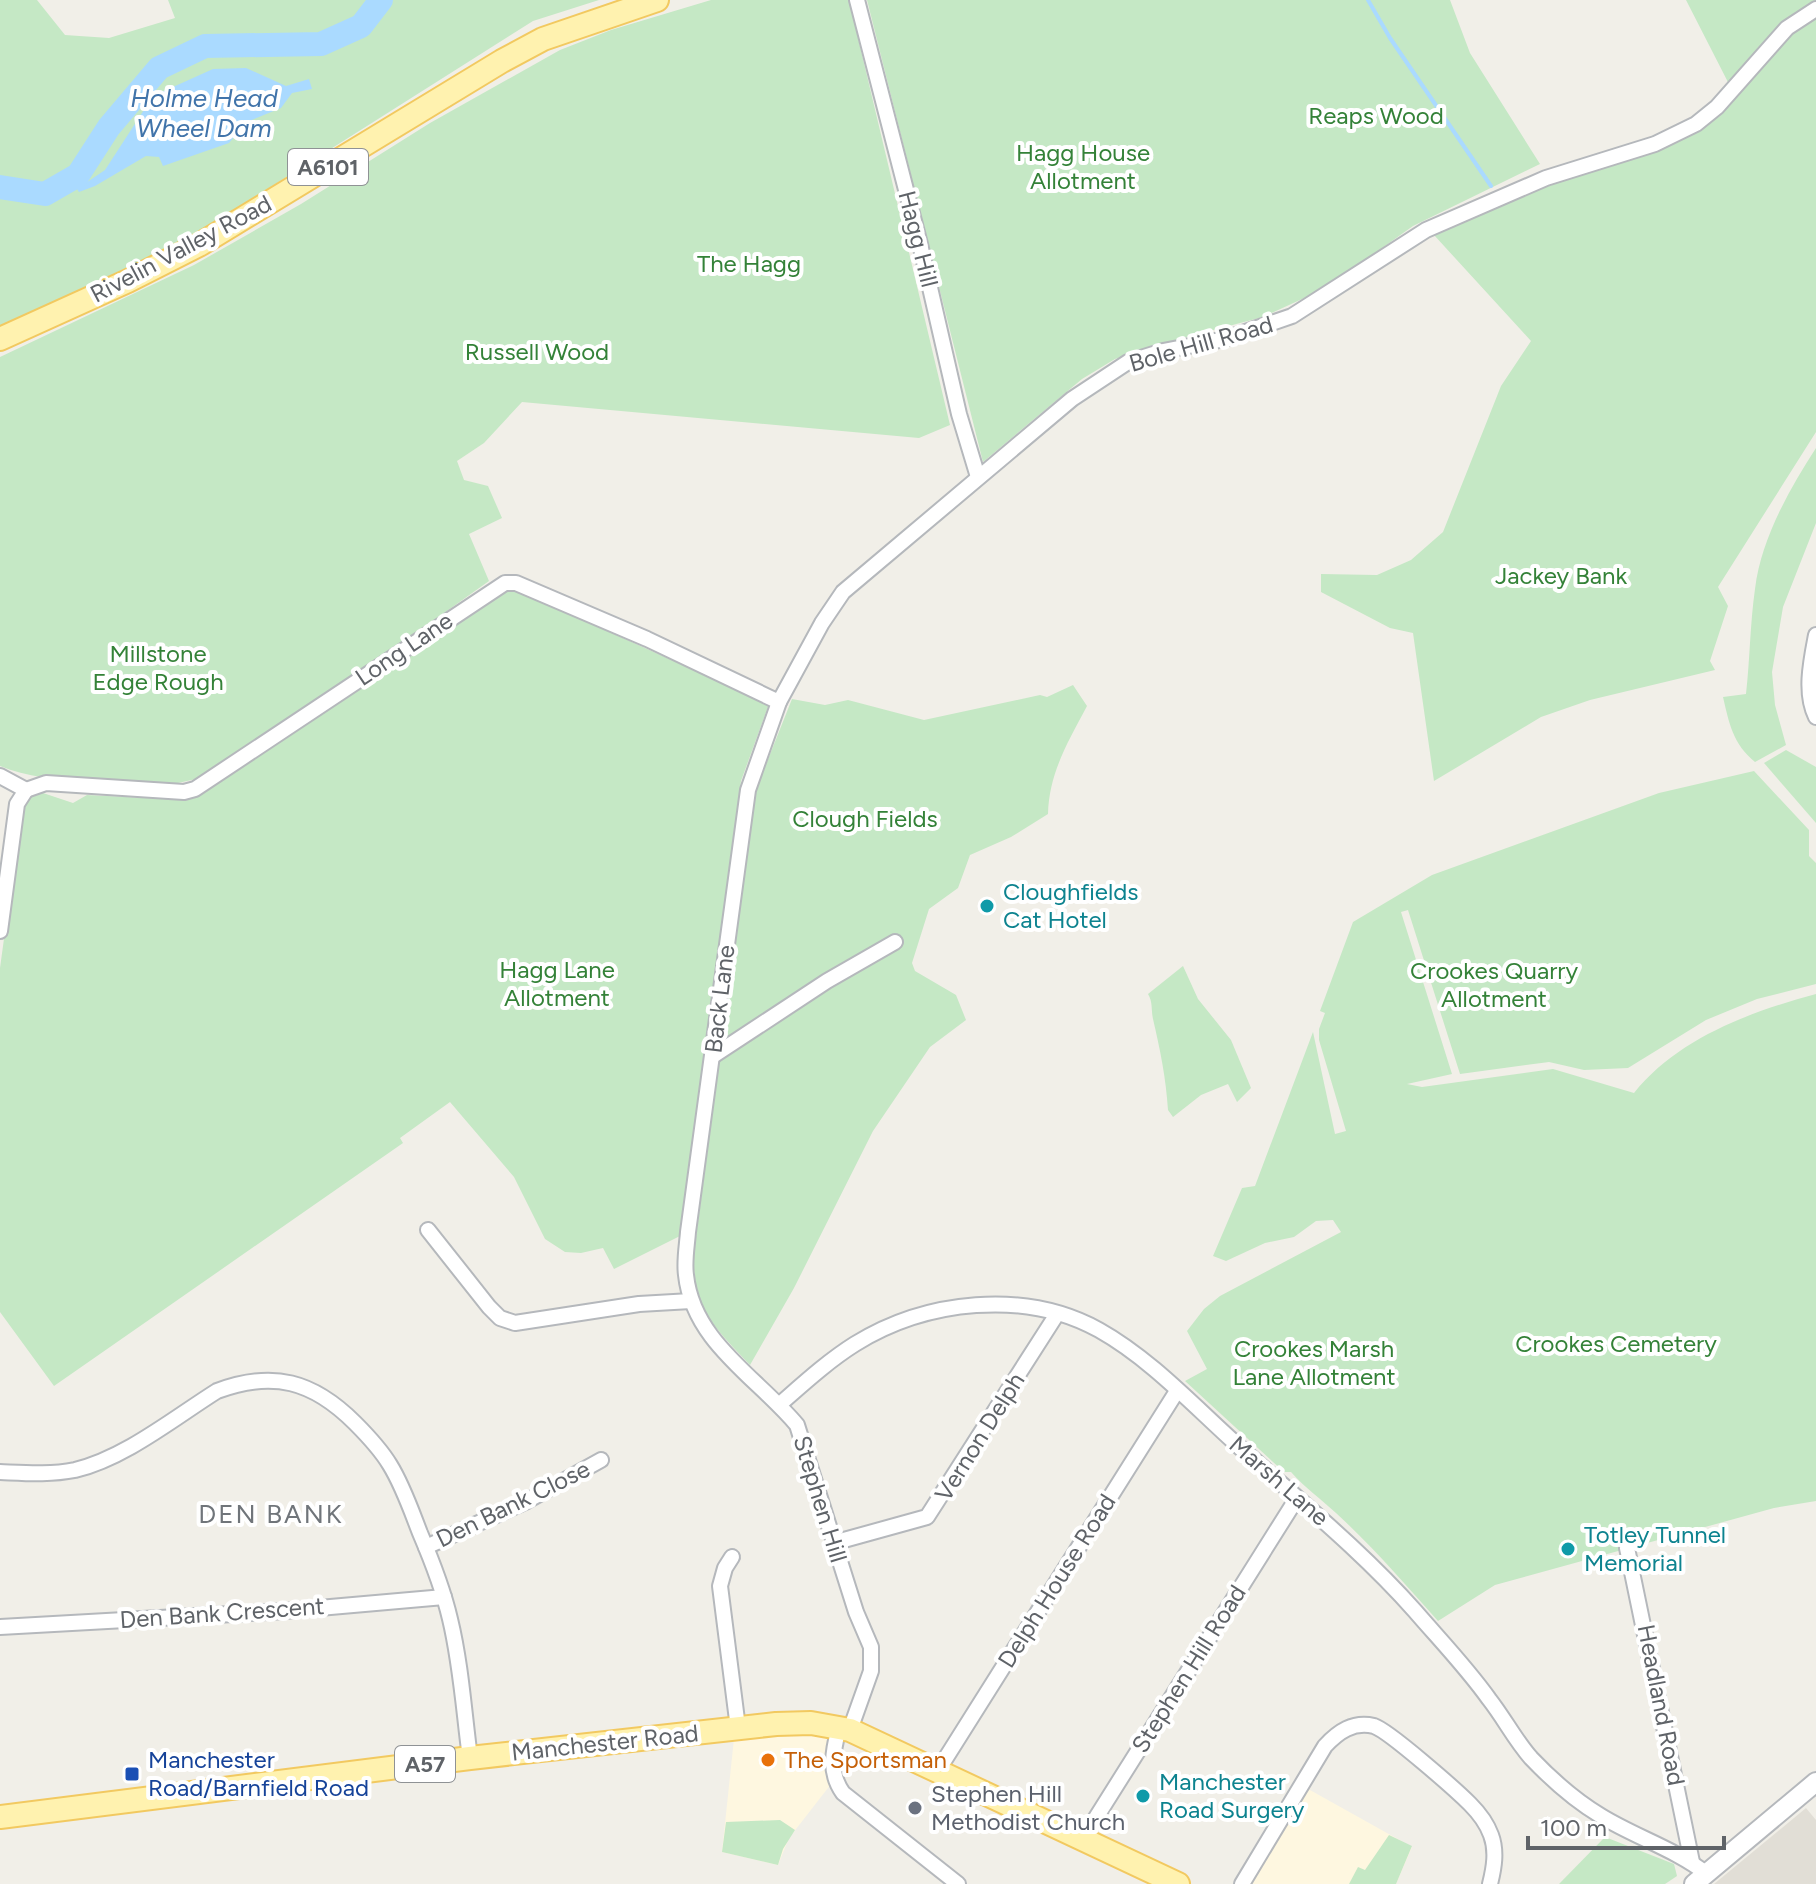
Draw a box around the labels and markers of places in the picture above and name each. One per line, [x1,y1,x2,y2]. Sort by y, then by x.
place label: Cloughfields Cat Hotel [1003,877,1138,934]
marker: Cloughfields Cat Hotel [978,897,996,915]
place label: Totley Tunnel Memorial [1584,1520,1726,1577]
marker: Totley Tunnel Memorial [1559,1540,1577,1558]
place label: Manchester Road/Barnfield Road [148,1745,369,1802]
place label: The Sportsman [784,1745,947,1774]
marker: The Sportsman [759,1751,777,1769]
marker: Manchester Road/Barnfield Road [123,1765,141,1783]
place label: Manchester Road Surgery [1159,1767,1305,1824]
place label: Stephen Hill Methodist Church [931,1779,1125,1836]
marker: Manchester Road Surgery [1134,1787,1152,1805]
marker: Stephen Hill Methodist Church [906,1799,924,1817]

